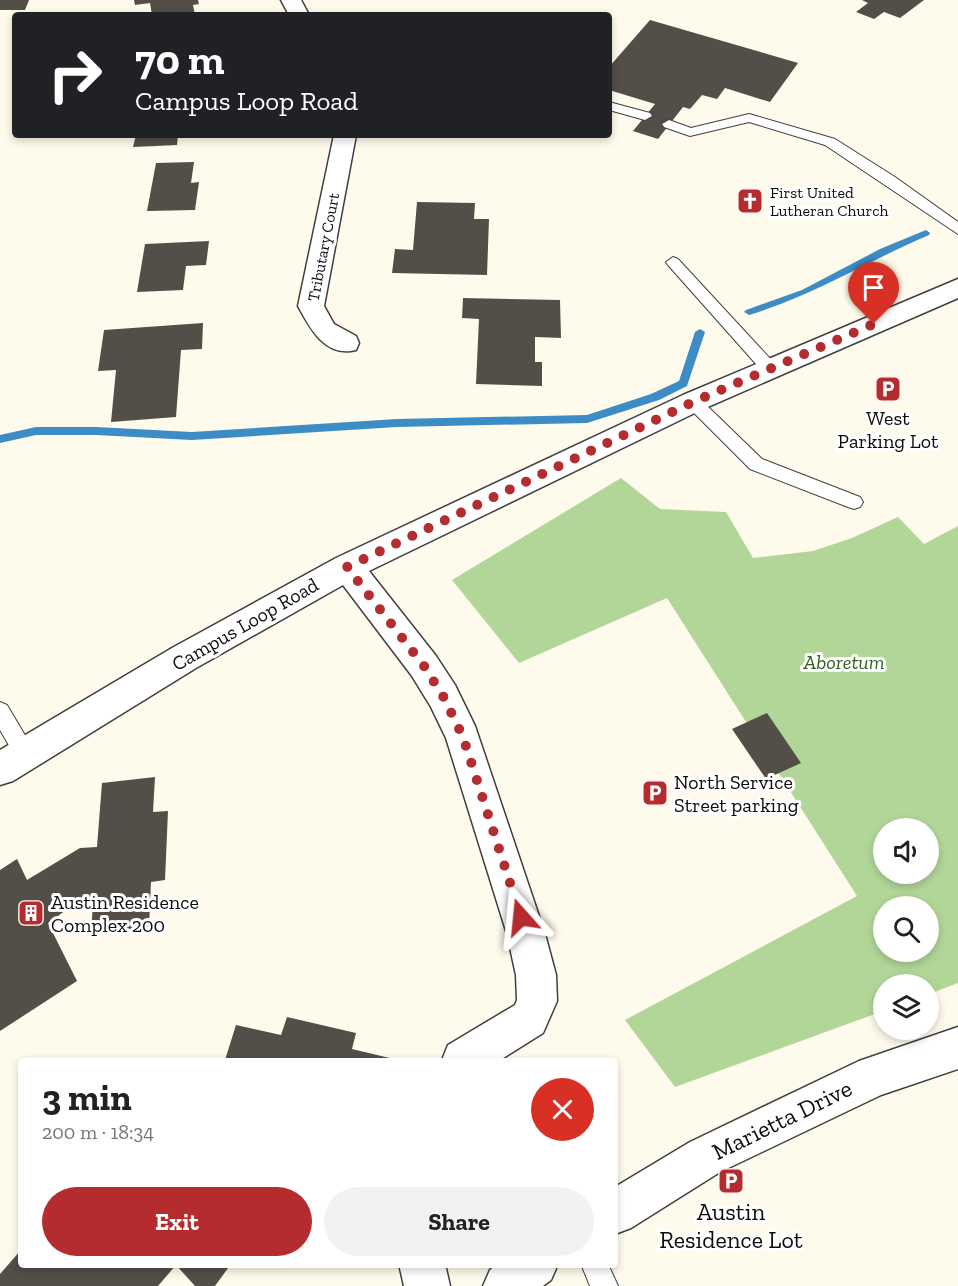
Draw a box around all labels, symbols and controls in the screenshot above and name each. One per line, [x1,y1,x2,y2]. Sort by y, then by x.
text: 70 m [135,34,225,85]
icon: right [36,36,114,114]
text: Campus Loop Road [135,85,358,117]
place label: First United Lutheran Church [770,183,889,220]
church icon: First United Lutheran Church [735,186,765,216]
street label: Tributary Court [304,191,343,303]
pin [848,262,899,324]
icon: arrive [857,271,890,304]
parking icon: West Parking Lot [873,374,903,404]
place label: West Parking Lot [838,406,939,453]
street label: Campus Loop Road [167,572,323,676]
park label: Aboretum [803,650,885,674]
place label: North Service Street parking [674,770,799,817]
parking icon: North Service Street parking [640,778,670,808]
map controls [873,818,939,1040]
button: sound [873,818,939,884]
position arrow [489,885,553,949]
place label: Austin Residence Complex 200 [51,890,199,937]
button: search [873,896,939,962]
building icon: Austin Residence Complex 200 [16,898,46,928]
button: layers [873,974,939,1040]
street label: Marietta Drive [707,1073,856,1166]
text: 3 min [42,1076,132,1119]
button: close [531,1078,594,1141]
text: 200 m · 18:34 [42,1120,154,1144]
parking icon: Austin Residence Lot [716,1166,746,1196]
button: Exit [42,1187,312,1256]
button: Share [324,1187,594,1256]
place label: Austin Residence Lot [659,1197,803,1254]

